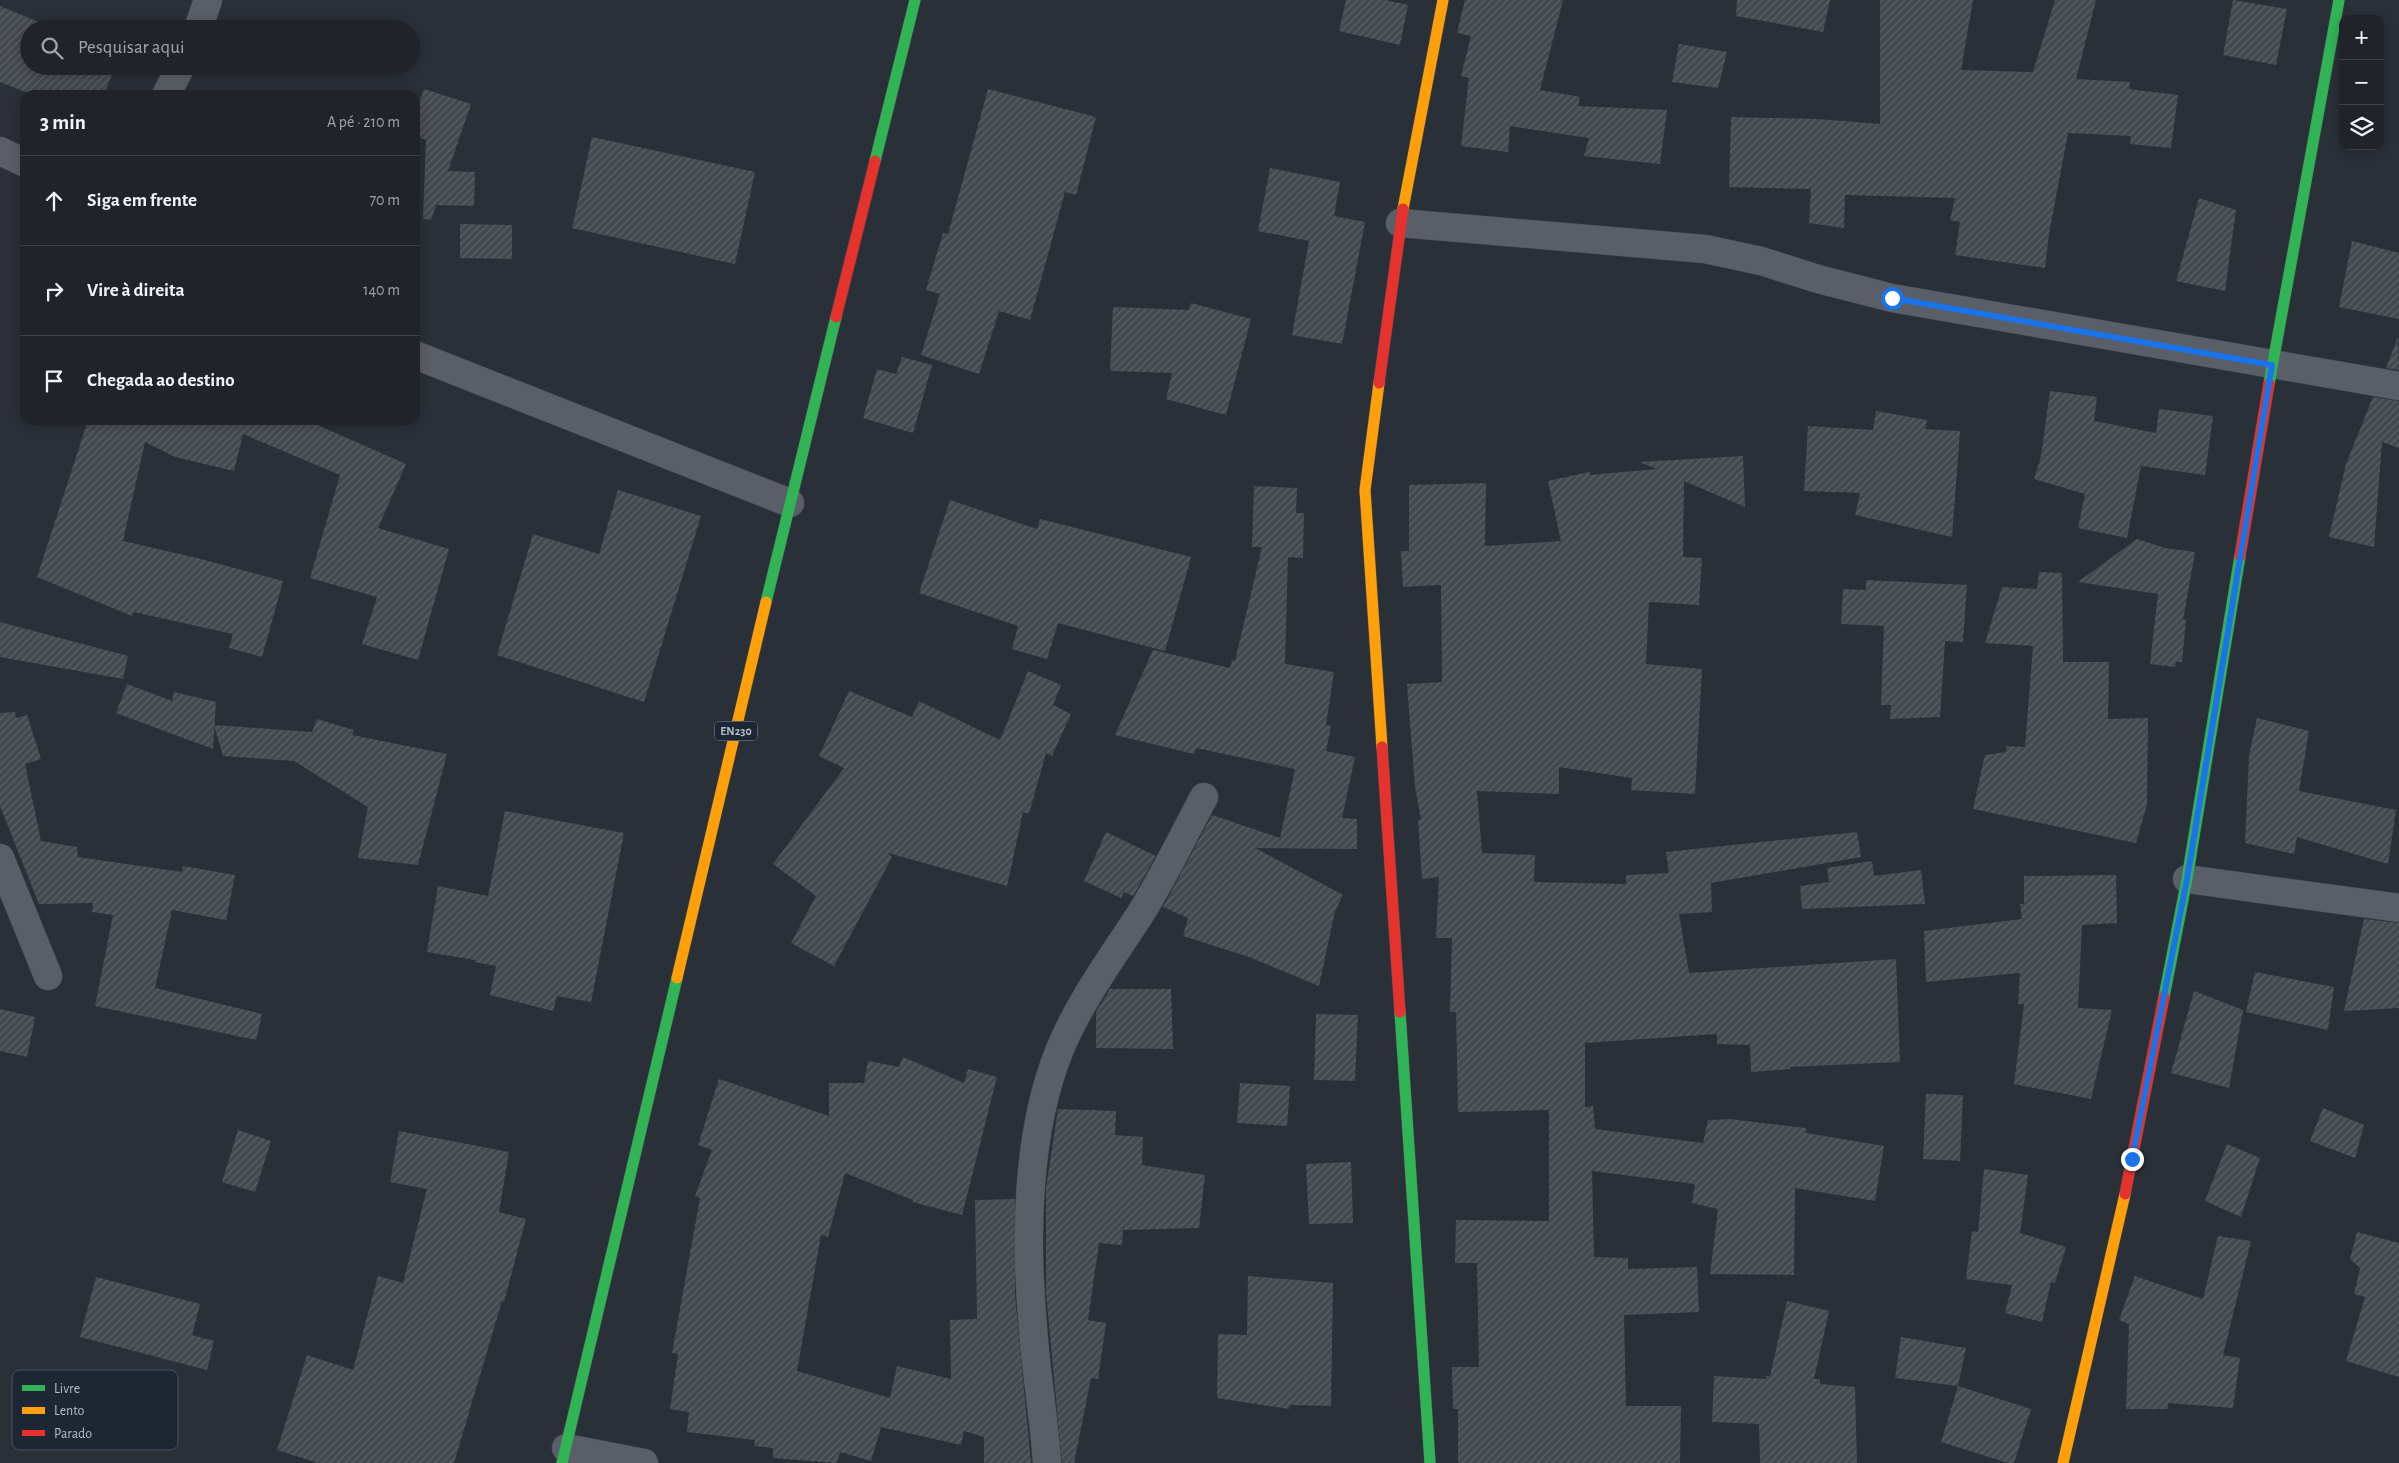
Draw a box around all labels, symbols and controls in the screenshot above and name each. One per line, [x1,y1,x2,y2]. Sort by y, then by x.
map controls [2339,15,2384,150]
button: + [2339,15,2384,60]
search box [20,20,420,75]
icon: search [38,34,66,62]
text: Pesquisar aqui [78,38,184,57]
button: − [2339,60,2384,105]
button: layers [2339,105,2384,150]
text: 3 min [40,112,86,133]
text: A pé · 210 m [327,114,400,130]
icon: ahead [40,187,68,215]
text: Siga em frente [87,191,197,210]
text: 70 m [369,192,400,208]
icon: right [40,277,68,305]
text: Vire à direita [87,281,185,300]
text: 140 m [363,282,400,298]
route start [1881,287,1904,310]
icon: arrive [40,367,68,395]
text: Chegada ao destino [87,371,235,390]
road number: EN230 [715,721,757,740]
route end [2121,1148,2144,1171]
legend [12,1370,178,1450]
text: Livre [54,1382,80,1396]
text: Lento [54,1404,85,1418]
text: Parado [54,1427,92,1441]

